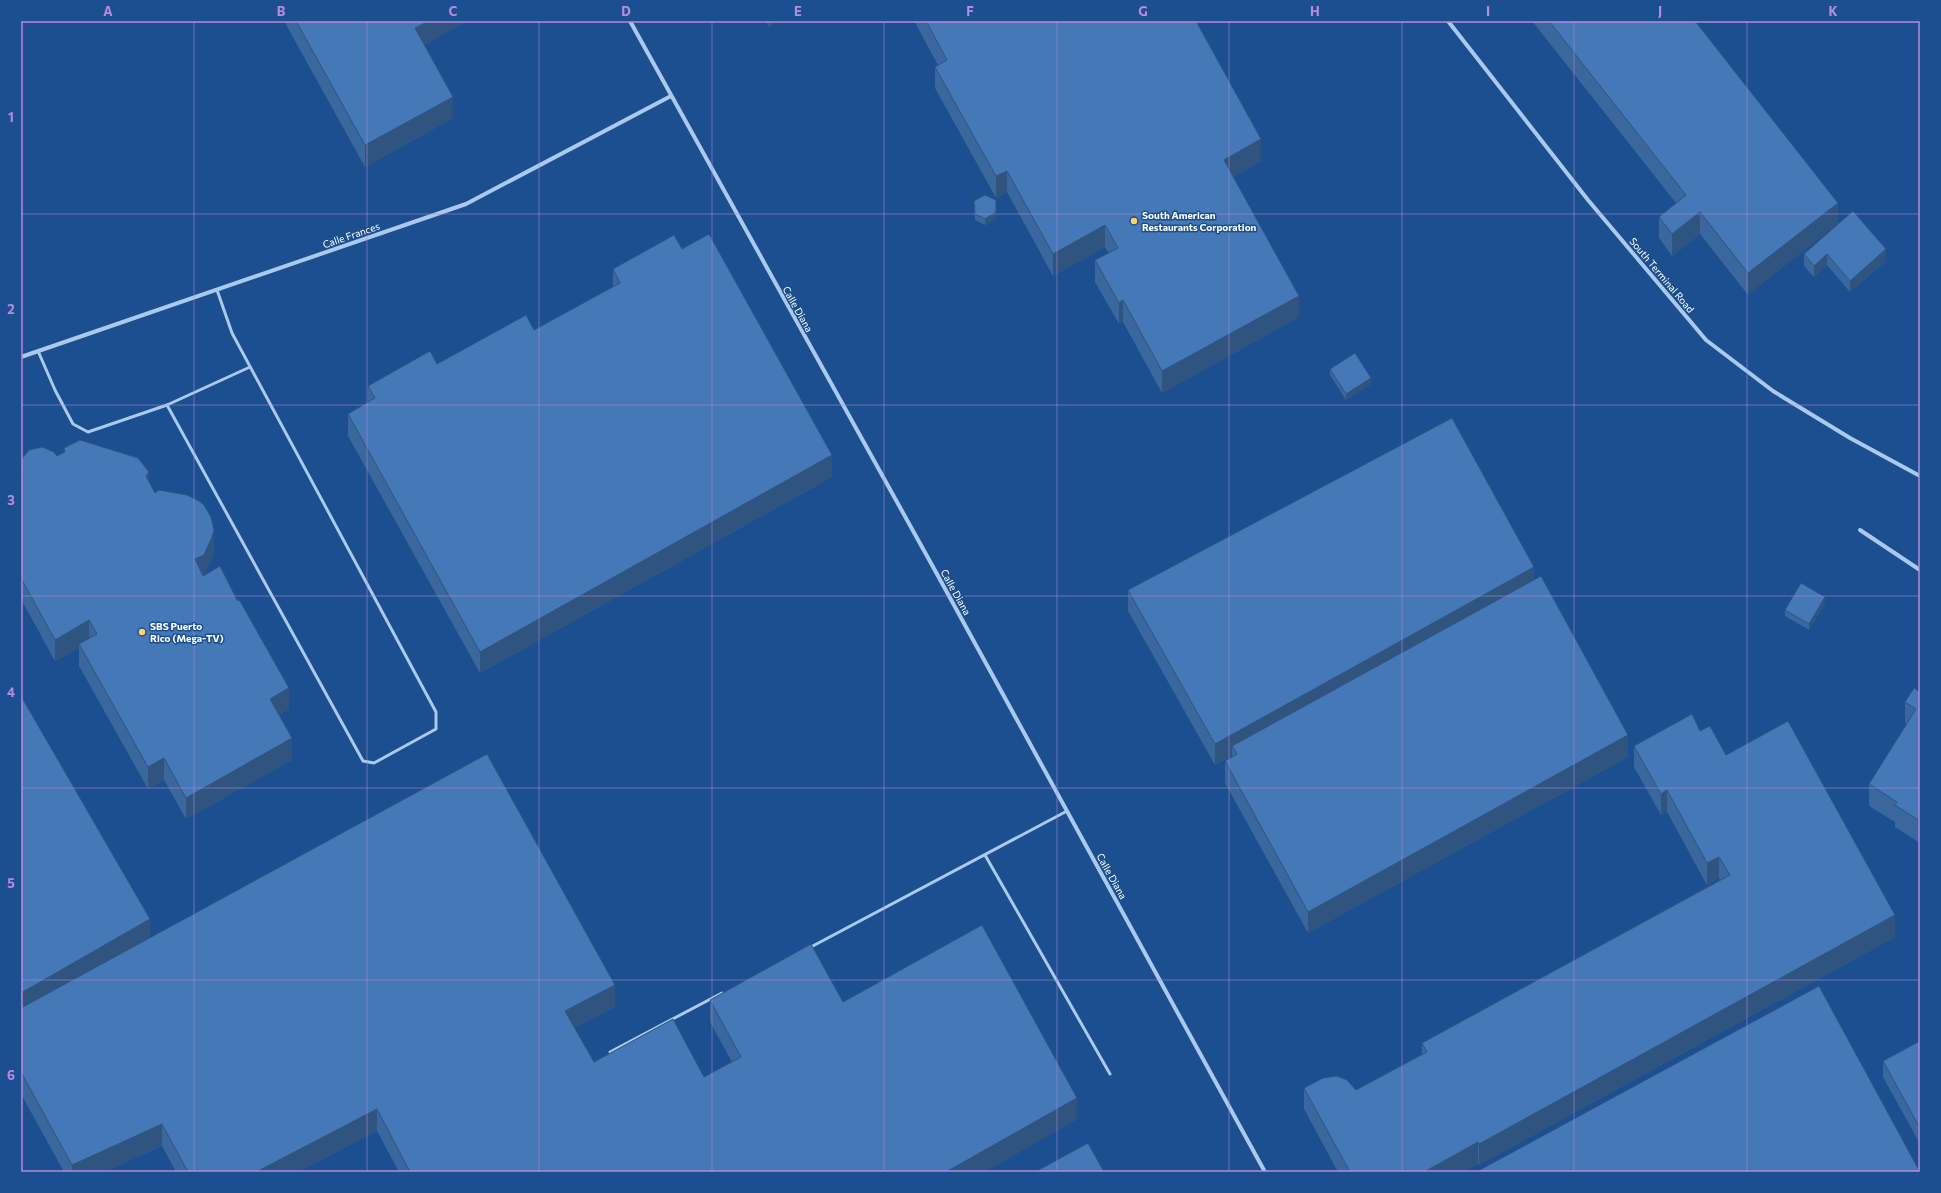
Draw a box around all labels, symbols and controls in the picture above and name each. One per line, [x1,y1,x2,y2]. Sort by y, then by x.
text: A [103,3,113,19]
text: B [277,3,286,19]
text: C [449,3,458,19]
text: D [621,3,631,19]
text: E [794,3,802,19]
text: F [966,3,974,19]
text: G [1138,3,1148,19]
text: H [1310,3,1320,19]
text: I [1486,3,1490,19]
text: J [1658,3,1662,19]
text: K [1828,3,1838,19]
text: 1 [8,109,14,125]
place label: South American Restaurants Corporation [1142,209,1257,233]
marker: South American Restaurants Corporation [1129,216,1139,226]
street label: Calle Frances [321,219,382,250]
street label: South Terminal Road [1627,235,1697,315]
street label: Calle Diana [781,284,815,334]
text: 2 [7,301,15,317]
text: 3 [7,492,15,508]
street label: Calle Diana [939,567,973,617]
place label: SBS Puerto Rico (Mega-TV) [150,620,224,644]
marker: SBS Puerto Rico (Mega-TV) [137,627,147,637]
text: 4 [7,684,15,700]
street label: Calle Diana [1095,851,1129,901]
text: 5 [7,875,15,891]
text: 6 [7,1067,15,1083]

